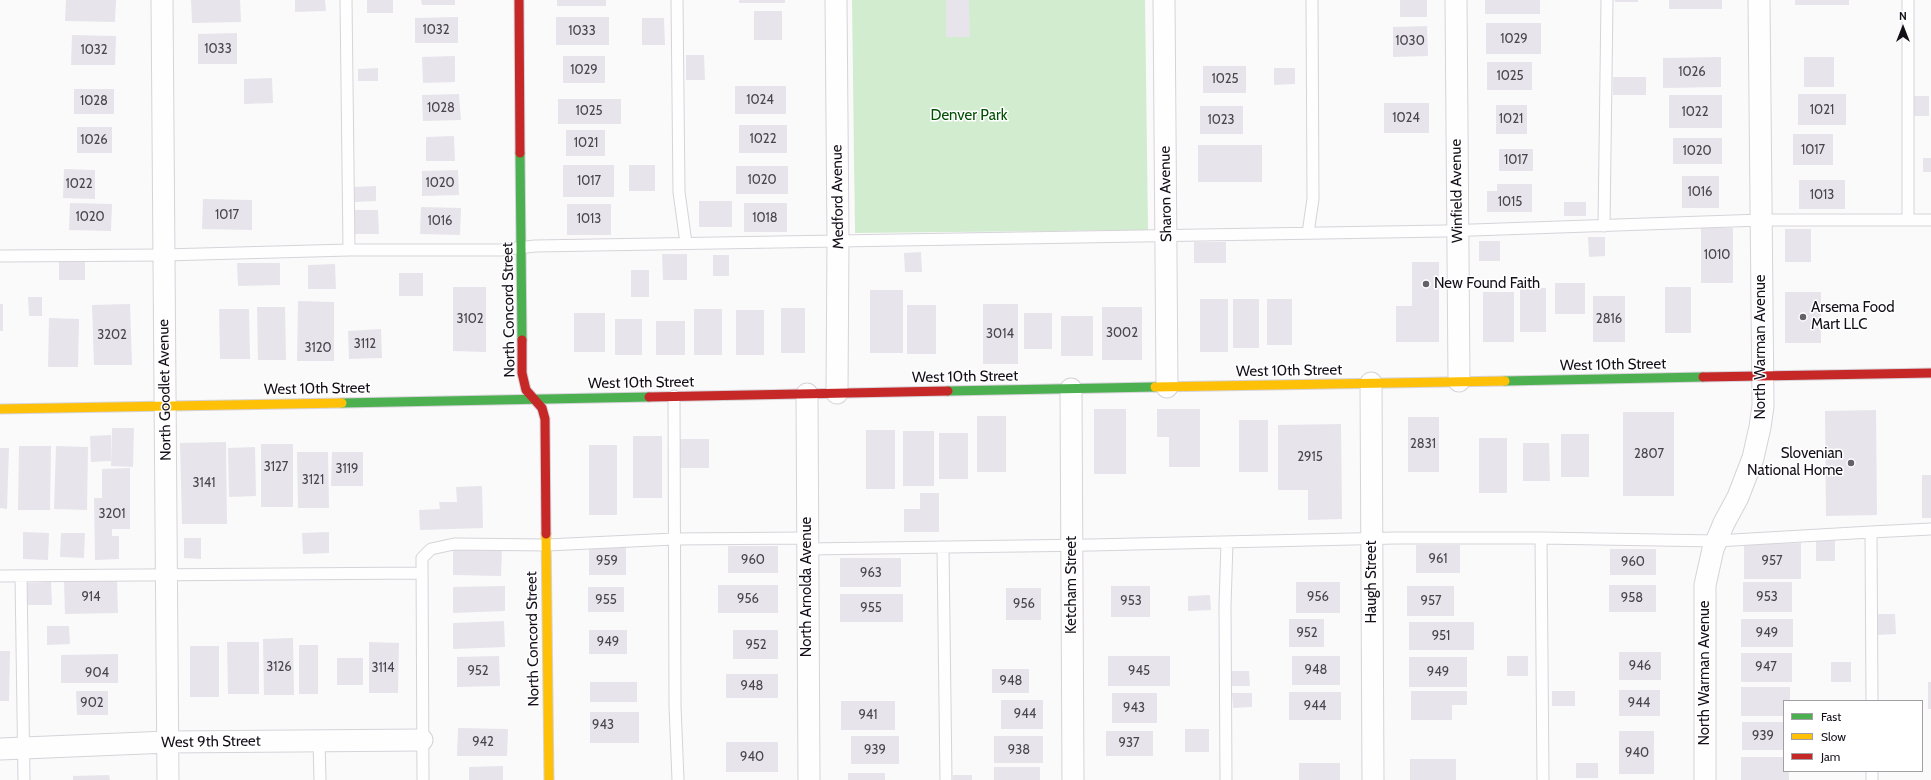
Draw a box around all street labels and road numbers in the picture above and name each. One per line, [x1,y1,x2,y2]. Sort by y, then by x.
street label: Winfield Avenue [1447,139,1467,243]
street label: Medford Avenue [828,144,848,250]
street label: Sharon Avenue [1156,146,1176,242]
street label: North Concord Street [499,242,519,378]
street label: North Warman Avenue [1752,274,1770,420]
street label: North Goodlet Avenue [155,319,175,461]
street label: West 10th Street [1560,355,1666,375]
street label: West 10th Street [1236,361,1342,381]
street label: West 10th Street [912,367,1018,387]
street label: West 10th Street [588,373,694,393]
street label: West 10th Street [264,379,370,399]
street label: North Arnolda Avenue [798,517,816,657]
street label: Ketcham Street [1063,536,1081,634]
street label: Haugh Street [1363,540,1381,624]
street label: North Concord Street [523,571,543,707]
street label: North Warman Avenue [1696,600,1714,746]
street label: West 9th Street [161,732,261,752]

